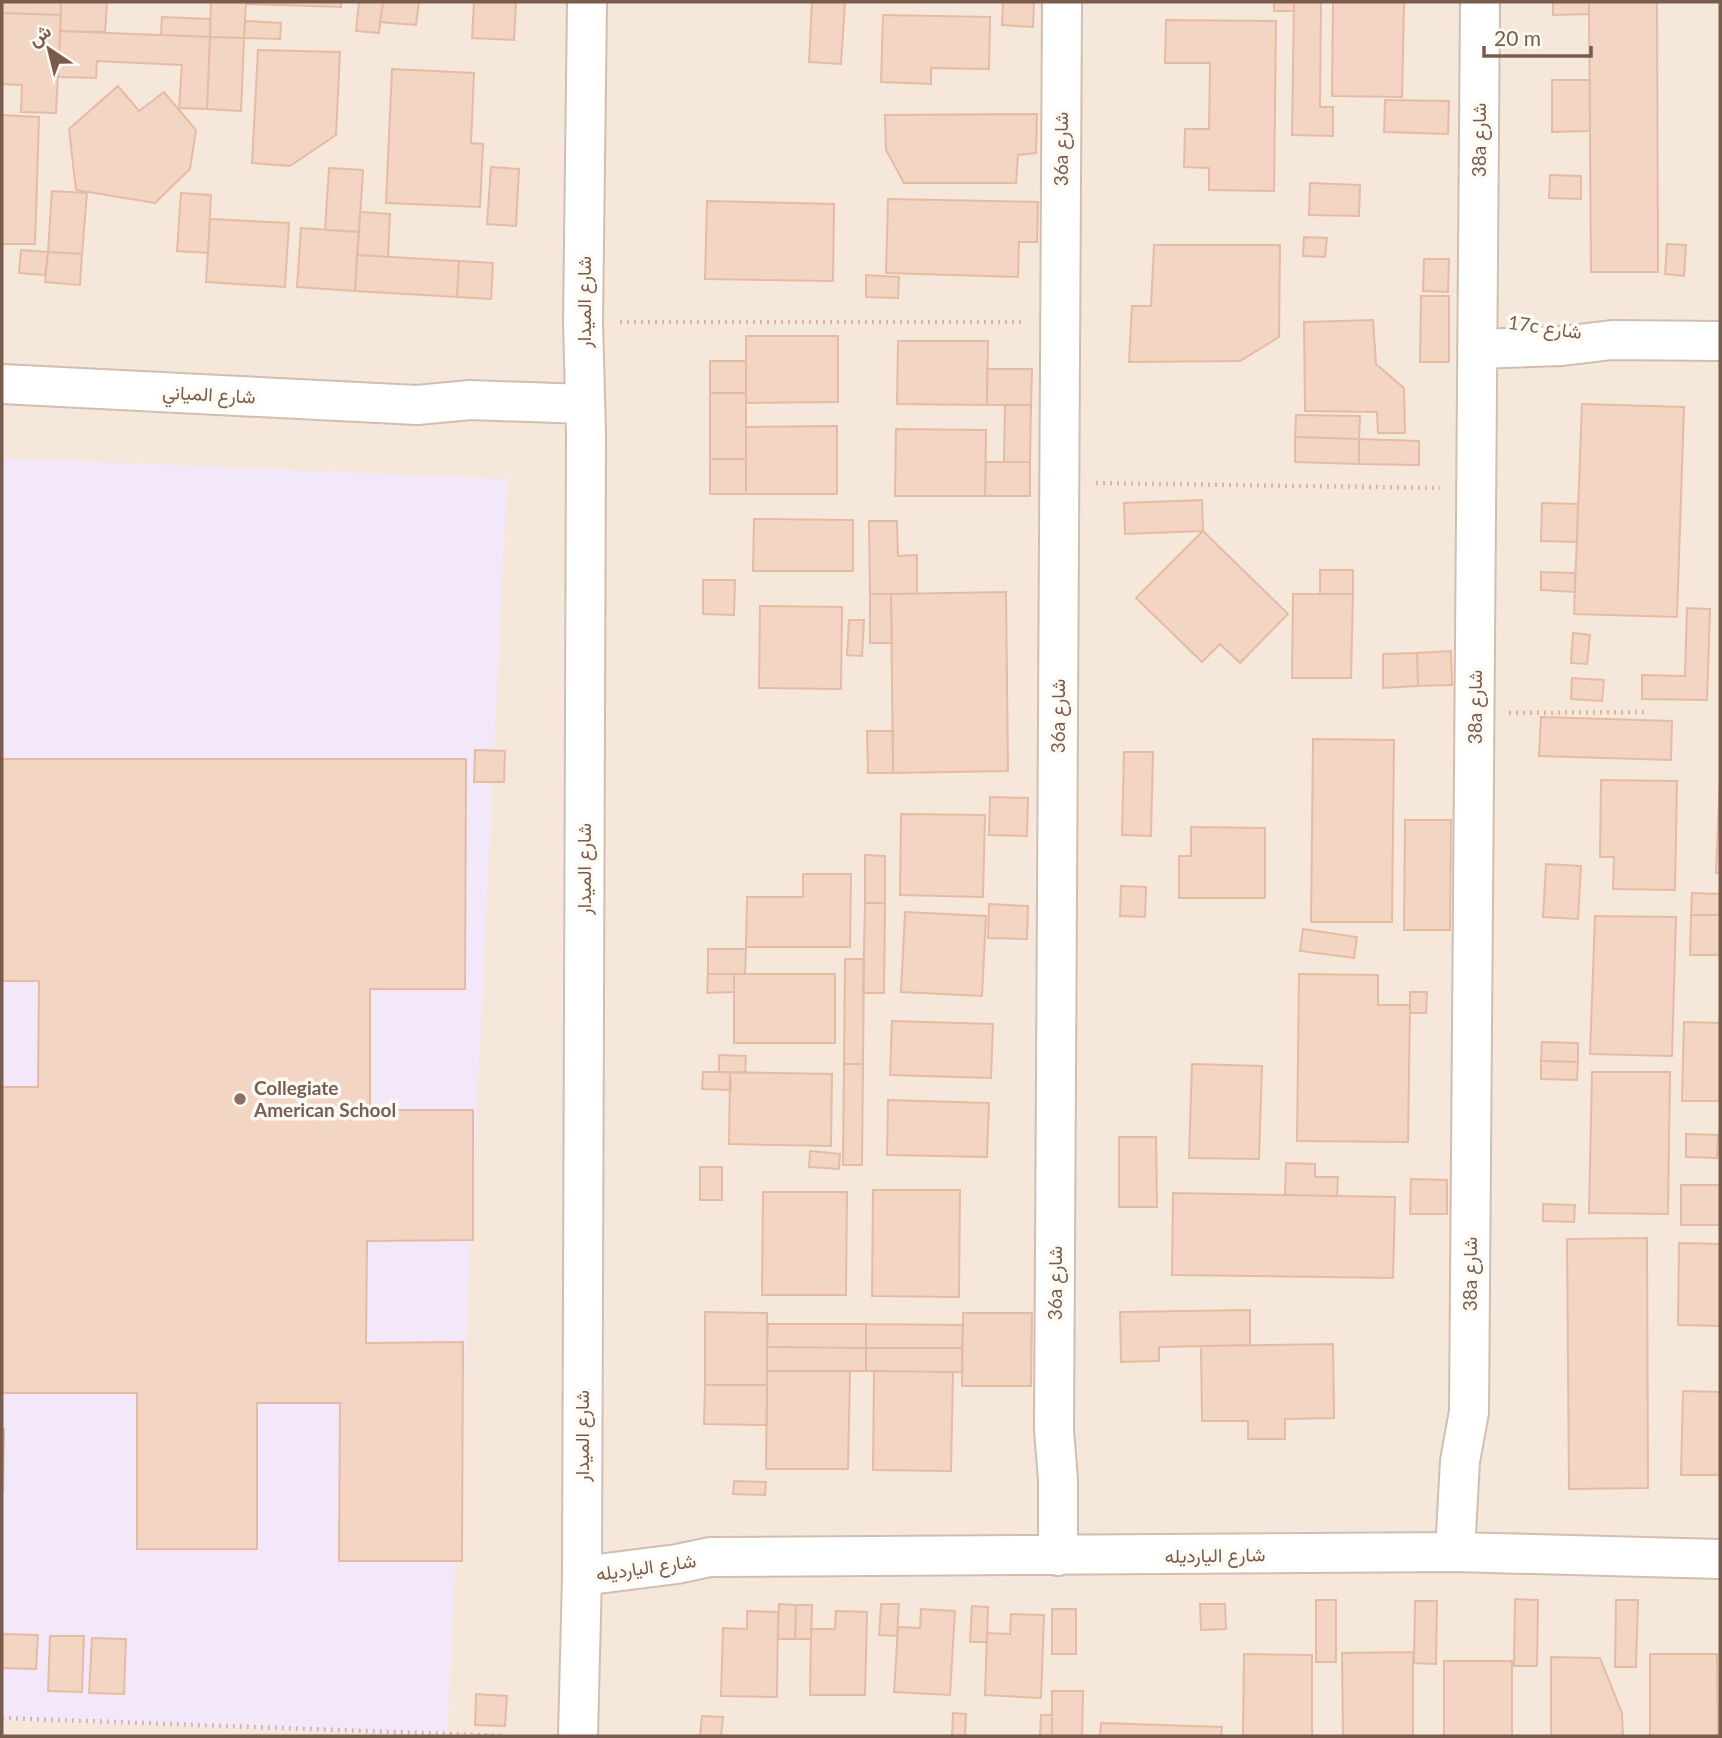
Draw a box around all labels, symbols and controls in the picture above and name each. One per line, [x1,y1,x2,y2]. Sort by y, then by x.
north arrow [14,14,84,84]
scale bar [1484,14,1591,58]
text: ش [23,19,56,51]
text: 20 m [1494,25,1541,50]
street label: 38a شارع [1467,103,1492,177]
street label: 36a شارع [1049,112,1074,186]
street label: شارع الميدار [572,256,597,349]
street label: 17c شارع [1506,310,1583,345]
street label: شارع المياني [161,380,256,412]
street label: 38a شارع [1463,670,1488,744]
street label: 36a شارع [1046,679,1071,753]
street label: شارع الميدار [572,823,597,916]
place label: Collegiate American School [253,1076,396,1121]
marker: Collegiate American School [232,1091,248,1107]
street label: 38a شارع [1458,1237,1483,1311]
street label: 36a شارع [1043,1246,1068,1320]
street label: شارع الميدار [570,1390,595,1483]
street label: شارع اليارديله [1164,1542,1266,1569]
street label: شارع اليارديله [594,1548,698,1587]

